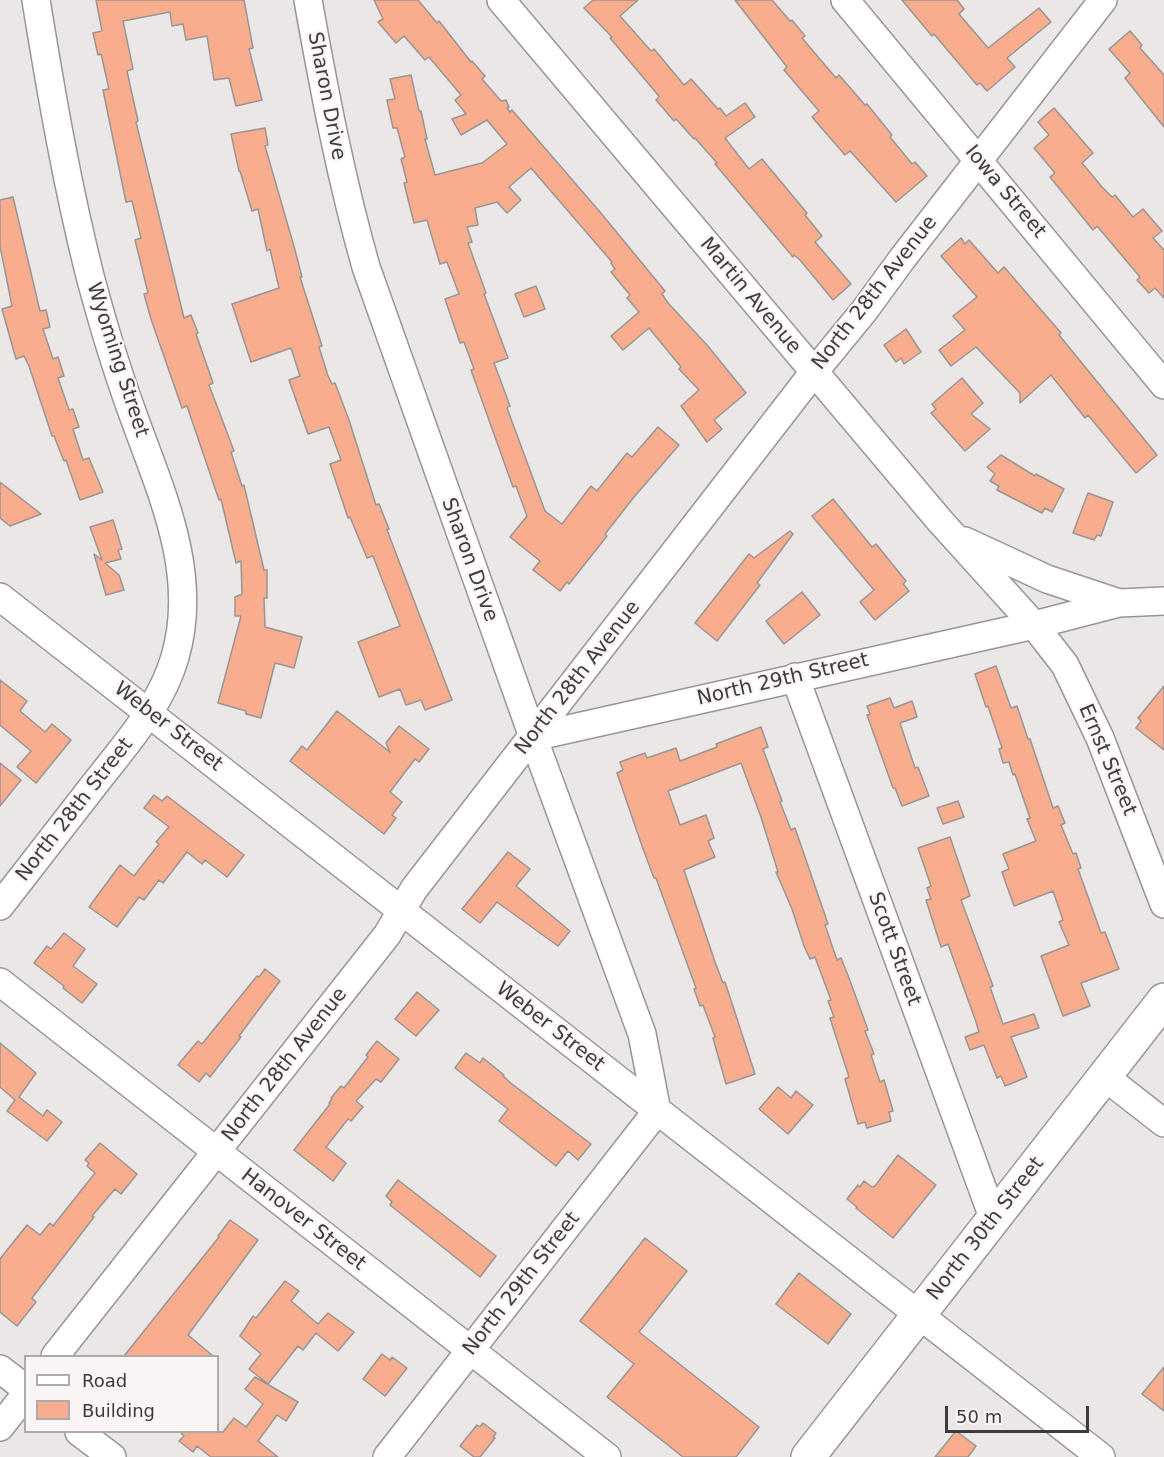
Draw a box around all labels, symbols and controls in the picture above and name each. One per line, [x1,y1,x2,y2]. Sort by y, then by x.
street label: Sharon Drive [302,30,350,162]
street label: Iowa Street [959,141,1051,243]
street label: North 28th Avenue [807,211,943,375]
street label: Martin Avenue [694,233,806,359]
street label: Wyoming Street [81,280,153,440]
street label: Sharon Drive [435,495,503,625]
street label: North 28th Avenue [510,596,646,760]
street label: North 29th Street [695,649,871,711]
street label: Weber Street [109,677,227,777]
street label: Ernst Street [1073,701,1141,819]
street label: North 28th Street [12,734,138,886]
street label: Scott Street [862,889,926,1009]
street label: Weber Street [491,977,609,1077]
street label: North 28th Avenue [217,983,353,1147]
street label: North 30th Street [923,1153,1049,1305]
street label: Hanover Street [236,1164,370,1276]
street label: North 29th Street [459,1208,585,1360]
legend [24,1355,219,1433]
text: Road [82,1370,127,1391]
scale bar [948,1394,1092,1432]
text: Building [82,1400,155,1421]
text: 50 m [956,1406,1002,1427]

